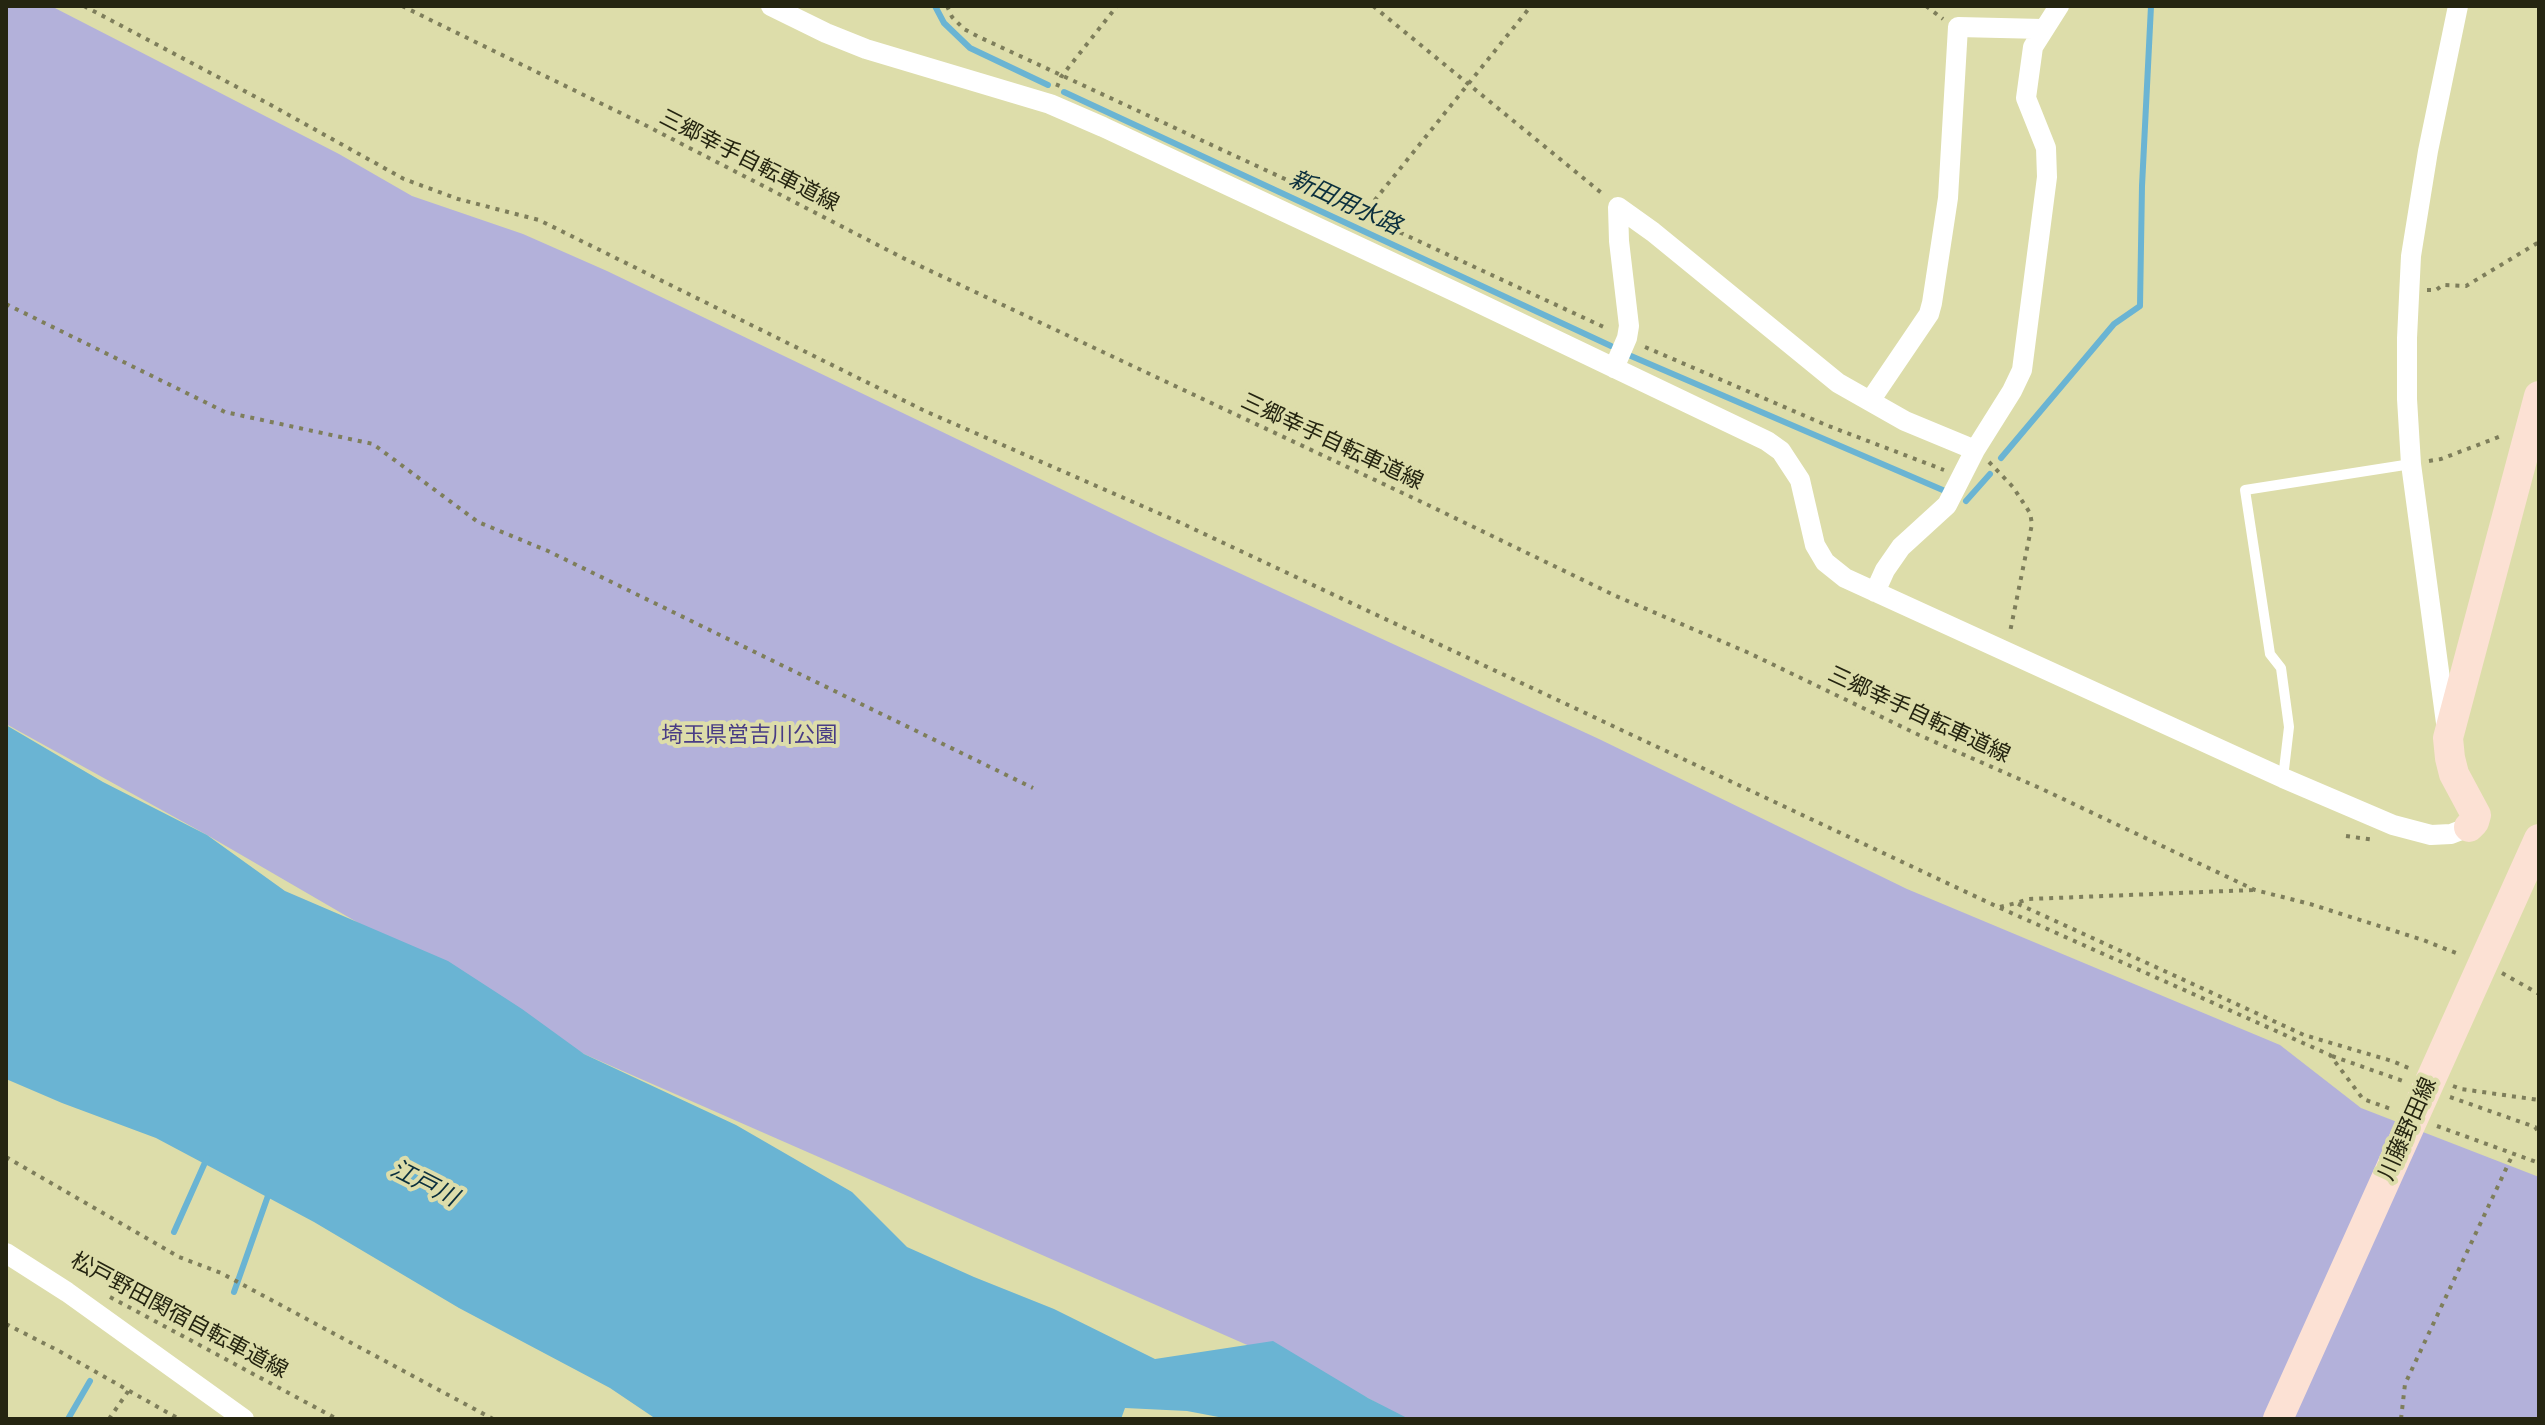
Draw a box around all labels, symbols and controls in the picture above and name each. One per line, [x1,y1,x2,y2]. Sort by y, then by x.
street label: 三郷幸手自転車道線 [655,104,843,218]
water label: 新田用水路 [1285,165,1405,241]
street label: 三郷幸手自転車道線 [1237,388,1427,496]
street label: 三郷幸手自転車道線 [1824,661,2014,769]
park label: 埼玉県営吉川公園 [661,723,837,749]
street label: 川藤野田線 [2374,1073,2442,1185]
water label: 江戸川 [385,1155,463,1213]
street label: 松戸野田関宿自転車道線 [66,1248,292,1384]

